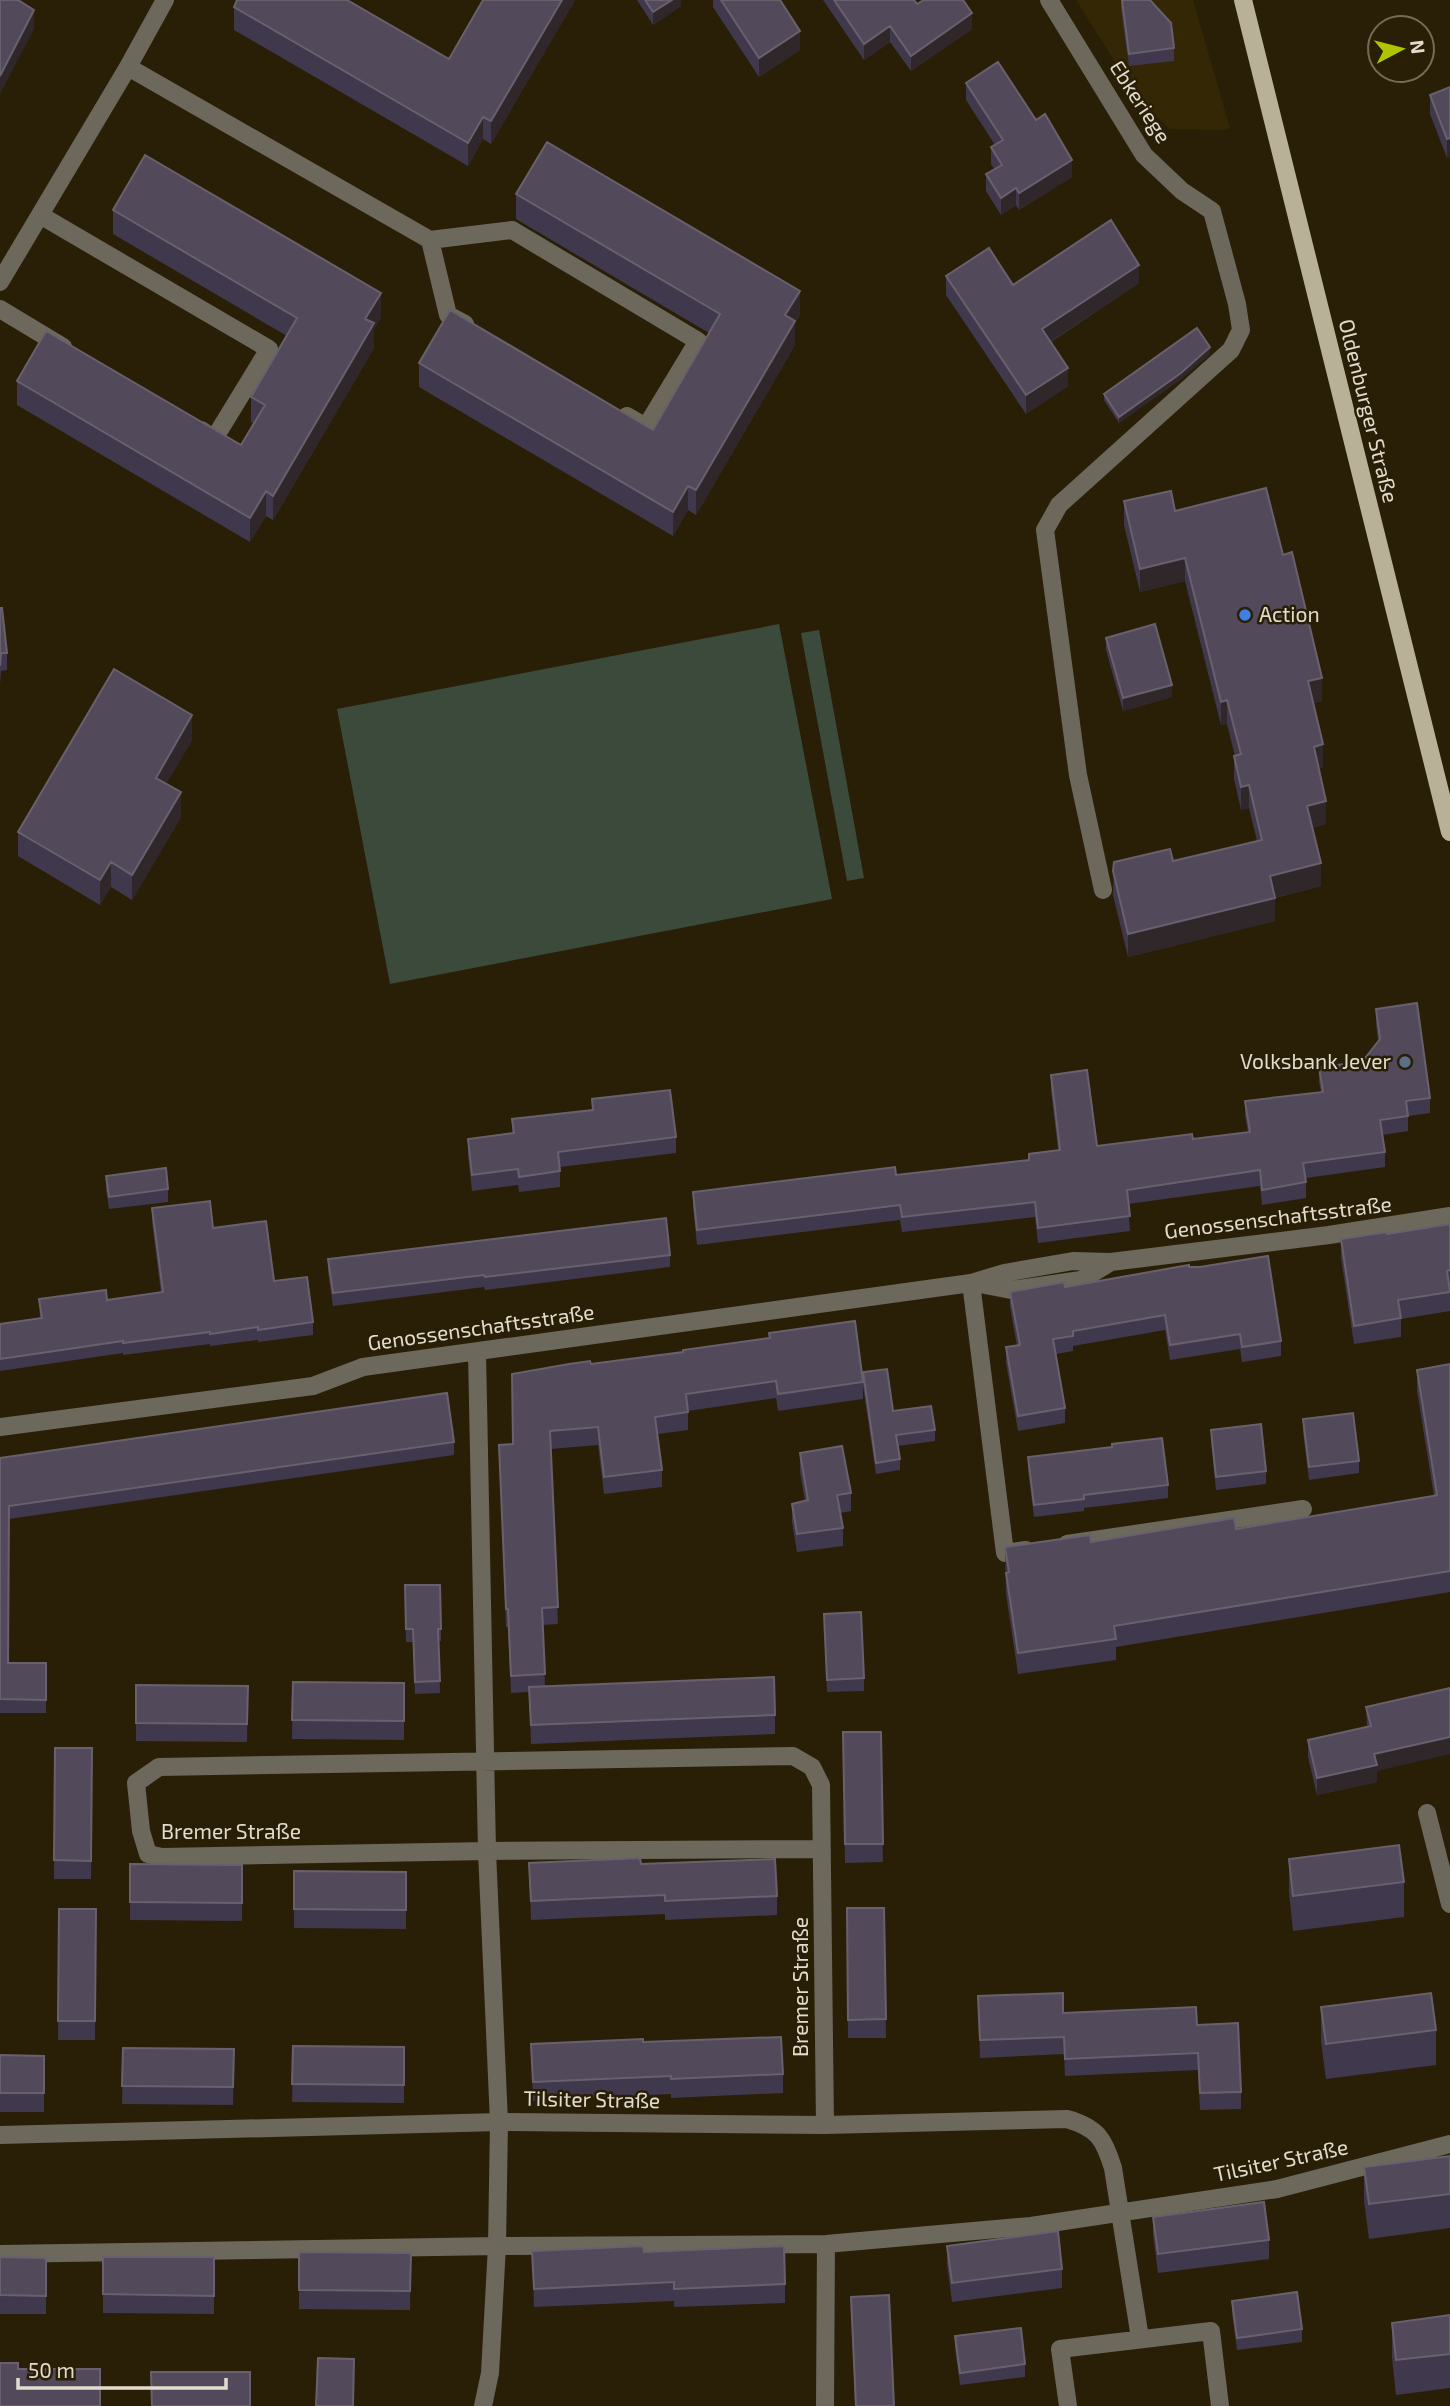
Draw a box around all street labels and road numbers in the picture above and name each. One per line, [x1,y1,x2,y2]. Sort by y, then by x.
street label: Ebkeriege [1105,55,1177,147]
street label: Oldenburger Straße [1335,316,1404,505]
street label: Genossenschaftsstraße [1163,1190,1393,1243]
street label: Genossenschaftsstraße [366,1298,596,1355]
street label: Bremer Straße [161,1818,301,1843]
street label: Bremer Straße [787,1917,812,2057]
street label: Tilsiter Straße [524,2085,660,2112]
street label: Tilsiter Straße [1211,2133,1350,2186]

